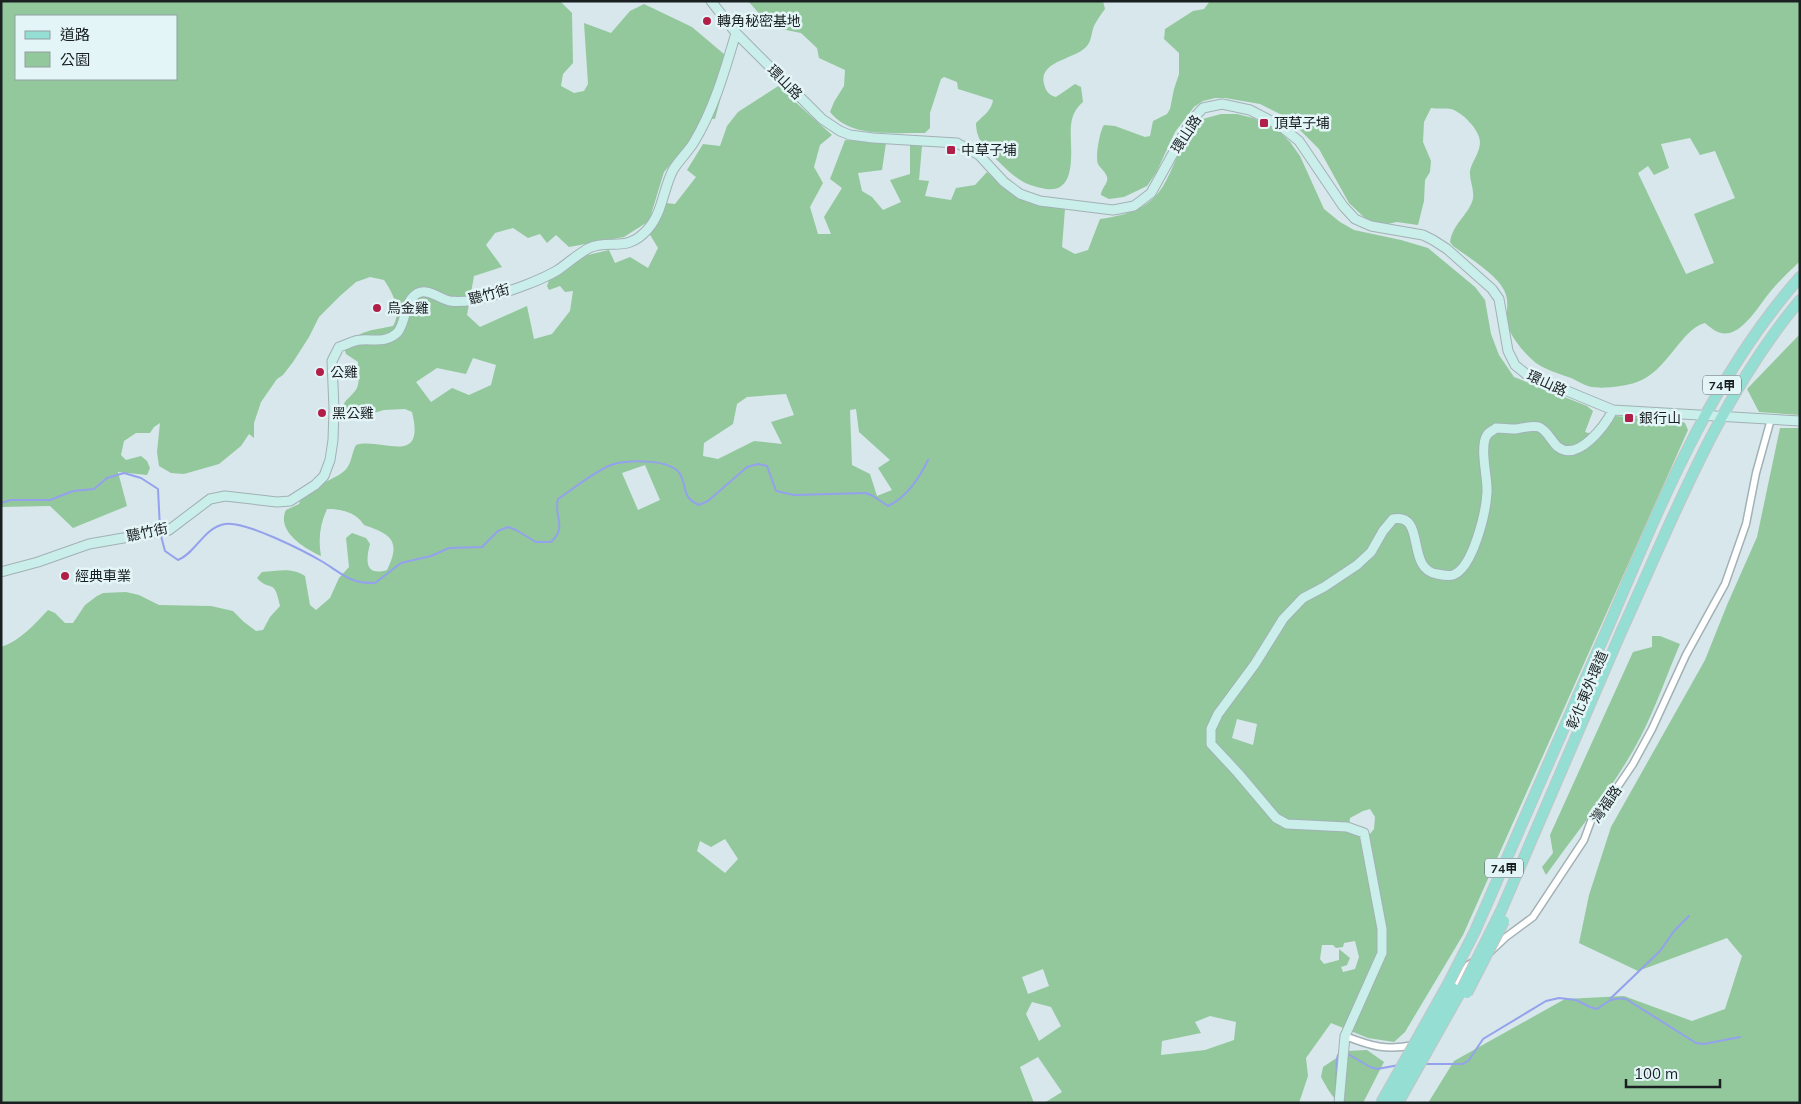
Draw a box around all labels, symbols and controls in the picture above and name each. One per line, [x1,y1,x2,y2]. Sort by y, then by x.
place label: 轉角秘密基地 [717,12,801,30]
legend [15,15,178,80]
marker: 轉角秘密基地 [701,15,713,27]
text: 道路 [60,25,90,44]
text: 公園 [60,50,90,69]
street label: 環山路 [764,61,806,103]
street label: 環山路 [1167,111,1205,157]
place label: 頂草子埔 [1274,114,1330,132]
marker: 頂草子埔 [1258,117,1270,129]
place label: 中草子埔 [961,141,1017,159]
marker: 中草子埔 [945,144,957,156]
street label: 聽竹街 [466,280,512,308]
place label: 烏金雞 [387,299,429,317]
marker: 烏金雞 [371,302,383,314]
place label: 公雞 [330,363,358,381]
marker: 公雞 [314,366,326,378]
street label: 環山路 [1524,366,1570,400]
road number: 74甲 [1703,376,1741,394]
place label: 黑公雞 [332,404,374,422]
marker: 黑公雞 [316,407,328,419]
place label: 銀行山 [1639,409,1681,427]
marker: 銀行山 [1623,412,1635,424]
street label: 聽竹街 [125,519,169,545]
place label: 經典車業 [75,567,131,585]
marker: 經典車業 [59,570,71,582]
street label: 彰化東外環道 [1562,648,1612,732]
street label: 灣福路 [1587,782,1625,826]
road number: 74甲 [1485,858,1523,878]
scale bar [1626,1056,1720,1088]
text: 100 m [1634,1064,1678,1083]

